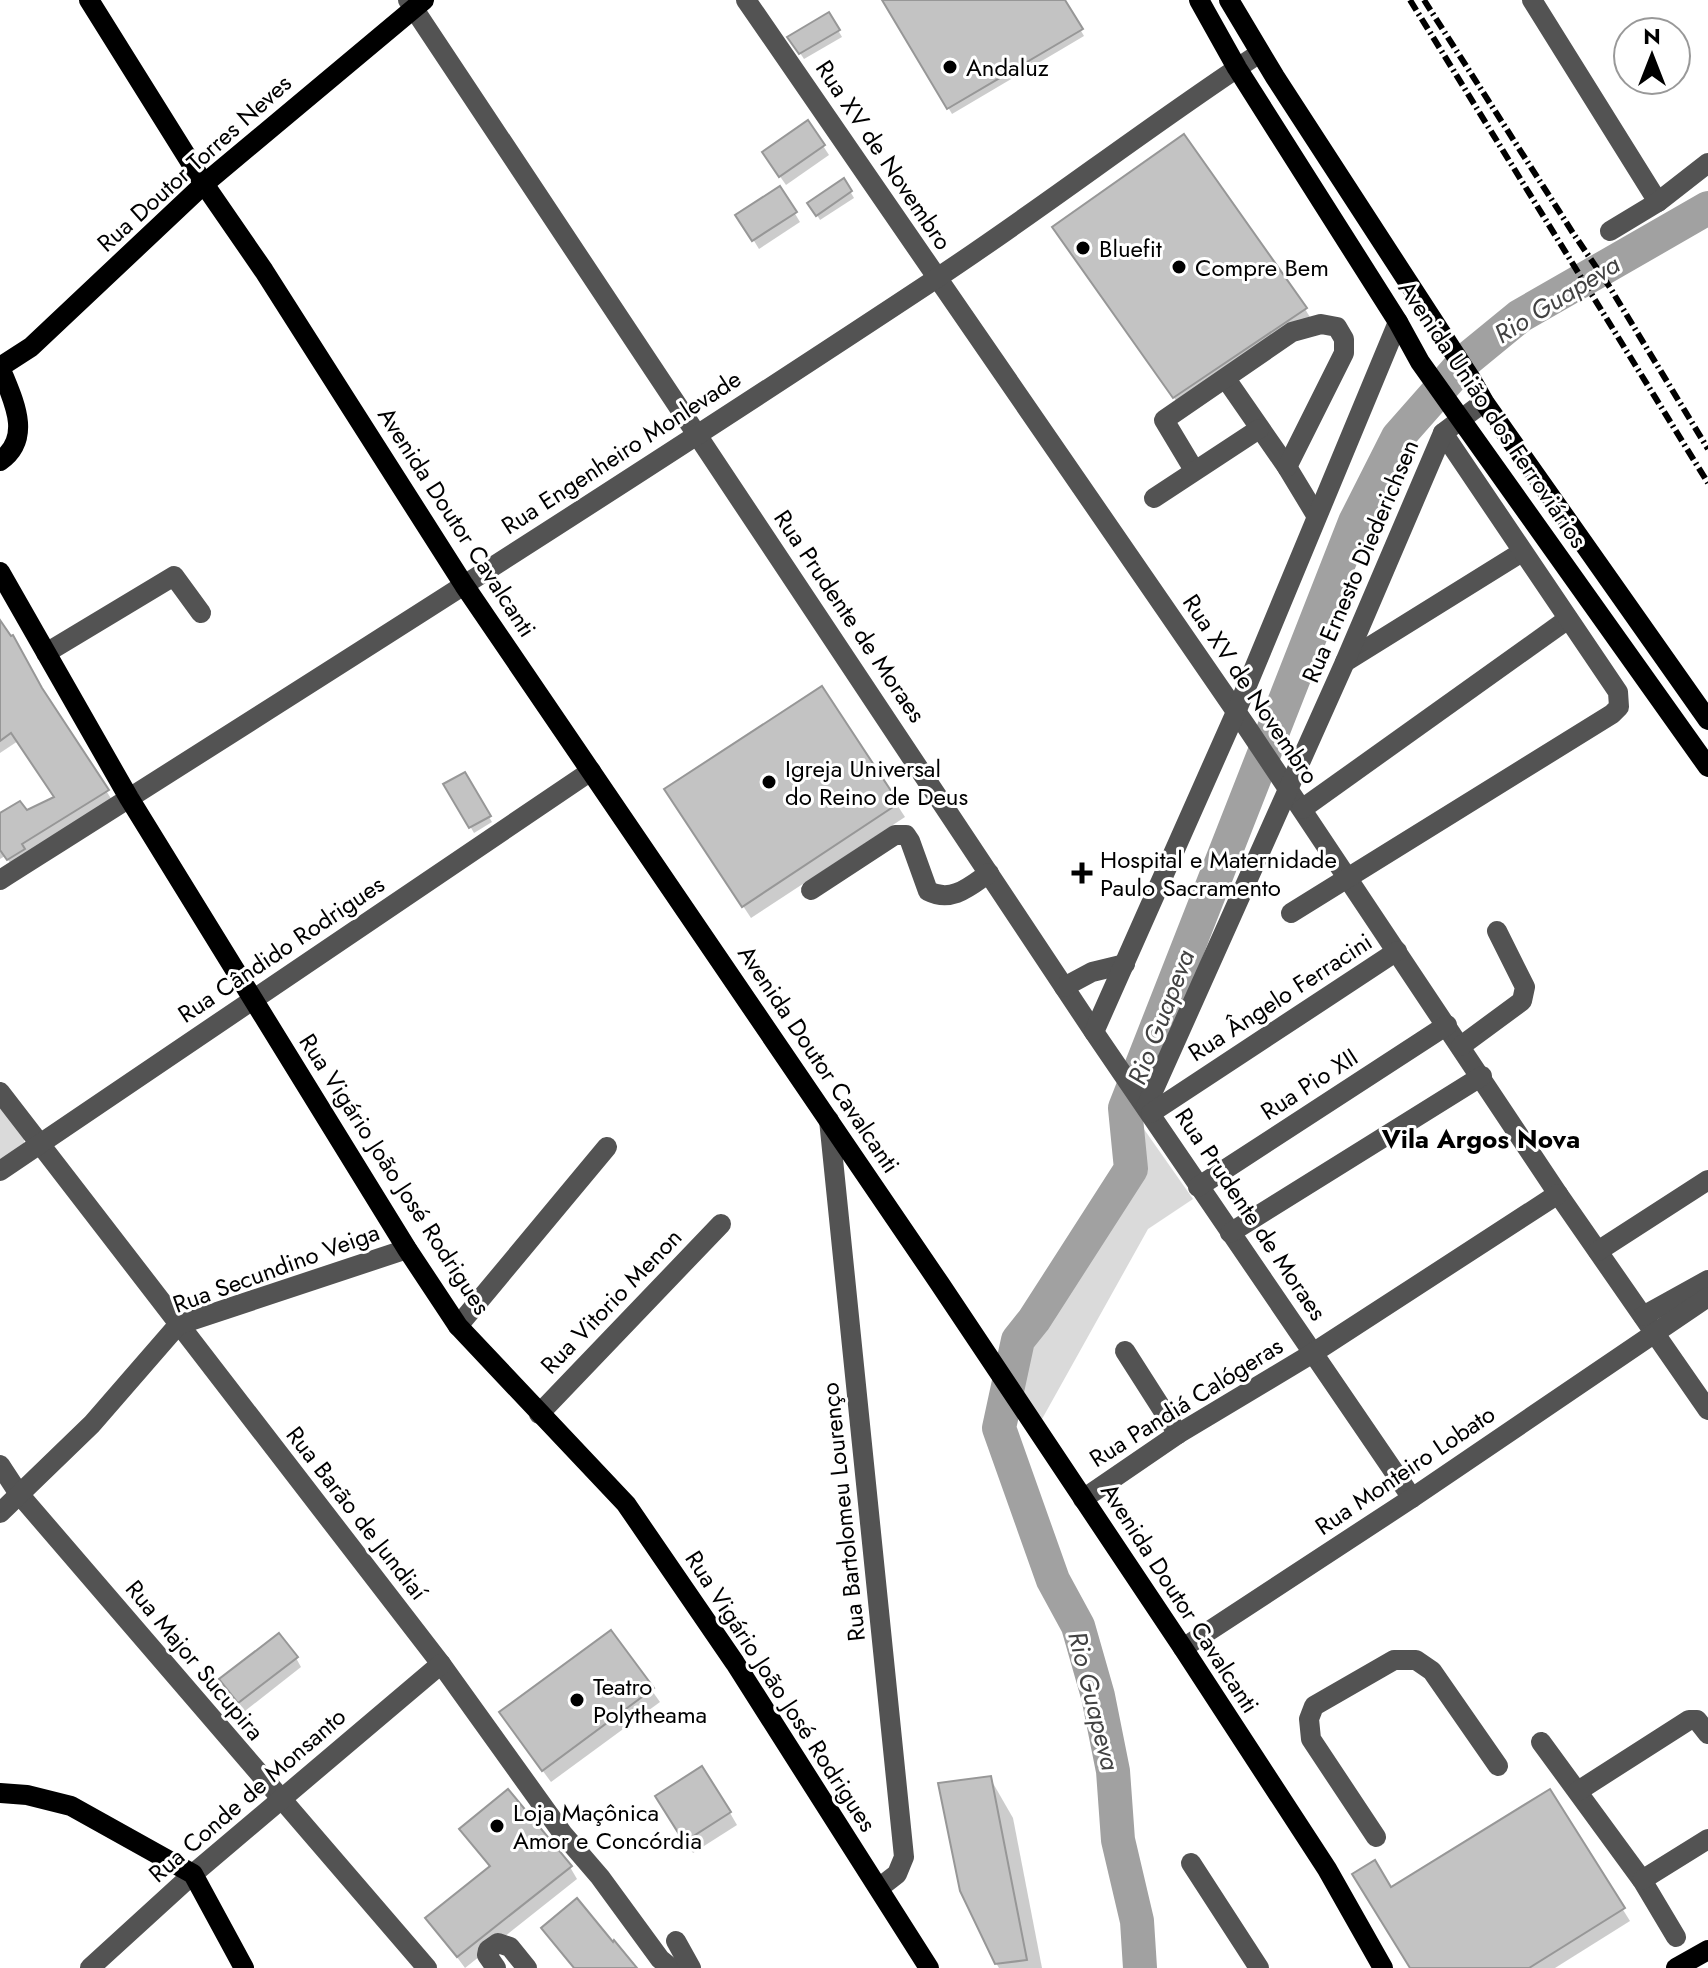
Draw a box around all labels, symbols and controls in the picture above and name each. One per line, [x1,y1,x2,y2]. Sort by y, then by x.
north arrow [1612,16,1692,96]
text: N [1643,20,1661,52]
place label: Andaluz [966,50,1049,85]
street label: Rua XV de Novembro [807,53,961,257]
marker: Andaluz [941,58,959,76]
street label: Rua Doutor Torres Neves [89,66,299,260]
place label: Bluefit [1099,231,1162,266]
marker: Bluefit [1074,239,1092,257]
water label: Rio Guapeva [1487,245,1628,353]
place label: Compre Bem [1195,250,1329,285]
marker: Compre Bem [1170,258,1188,276]
street label: Avenida União dos Ferroviários [1390,273,1596,555]
street label: Rua Engenheiro Monlevade [494,361,748,543]
street label: Avenida Doutor Cavalcanti [369,400,545,644]
street label: Rua Ernesto Diederichsen [1293,434,1427,688]
street label: Rua Prudente de Moraes [766,503,934,729]
street label: Rua XV de Novembro [1174,587,1328,791]
place label: Igreja Universal do Reino de Deus [785,751,968,814]
marker: Igreja Universal do Reino de Deus [760,773,778,791]
place label: Hospital e Maternidade Paulo Sacramento [1100,842,1337,905]
marker: Hospital e Maternidade Paulo Sacramento [1071,862,1093,884]
street label: Rua Cândido Rodrigues [171,867,391,1031]
street label: Rua Ângelo Ferracini [1181,924,1379,1070]
street label: Avenida Doutor Cavalcanti [730,938,908,1180]
water label: Rio Guapeva [1118,943,1204,1090]
street label: Rua Vigário João José Rodrigues [291,1027,499,1321]
street label: Rua Pio XII [1254,1039,1364,1129]
street label: Rua Prudente de Moraes [1167,1101,1335,1327]
district label: Vila Argos Nova [1381,1120,1580,1158]
street label: Rua Secundino Veiga [168,1214,384,1322]
street label: Rua Vitorio Menon [532,1220,690,1382]
street label: Rua Pandiá Calógeras [1083,1328,1289,1476]
street label: Rua Bartolomeu Lourenço [812,1381,874,1643]
street label: Rua Monteiro Lobato [1308,1397,1502,1543]
street label: Rua Barão de Jundiaí [278,1419,436,1608]
street label: Avenida Doutor Cavalcanti [1092,1476,1268,1720]
street label: Rua Vigário João José Rodrigues [677,1544,885,1838]
street label: Rua Major Sucupira [117,1572,273,1748]
water label: Rio Guapeva [1058,1628,1130,1775]
place label: Teatro Polytheama [593,1669,707,1732]
marker: Teatro Polytheama [568,1691,586,1709]
street label: Rua Conde de Monsanto [141,1699,353,1891]
place label: Loja Maçônica Amor e Concórdia [513,1795,702,1858]
marker: Loja Maçônica Amor e Concórdia [488,1817,506,1835]

